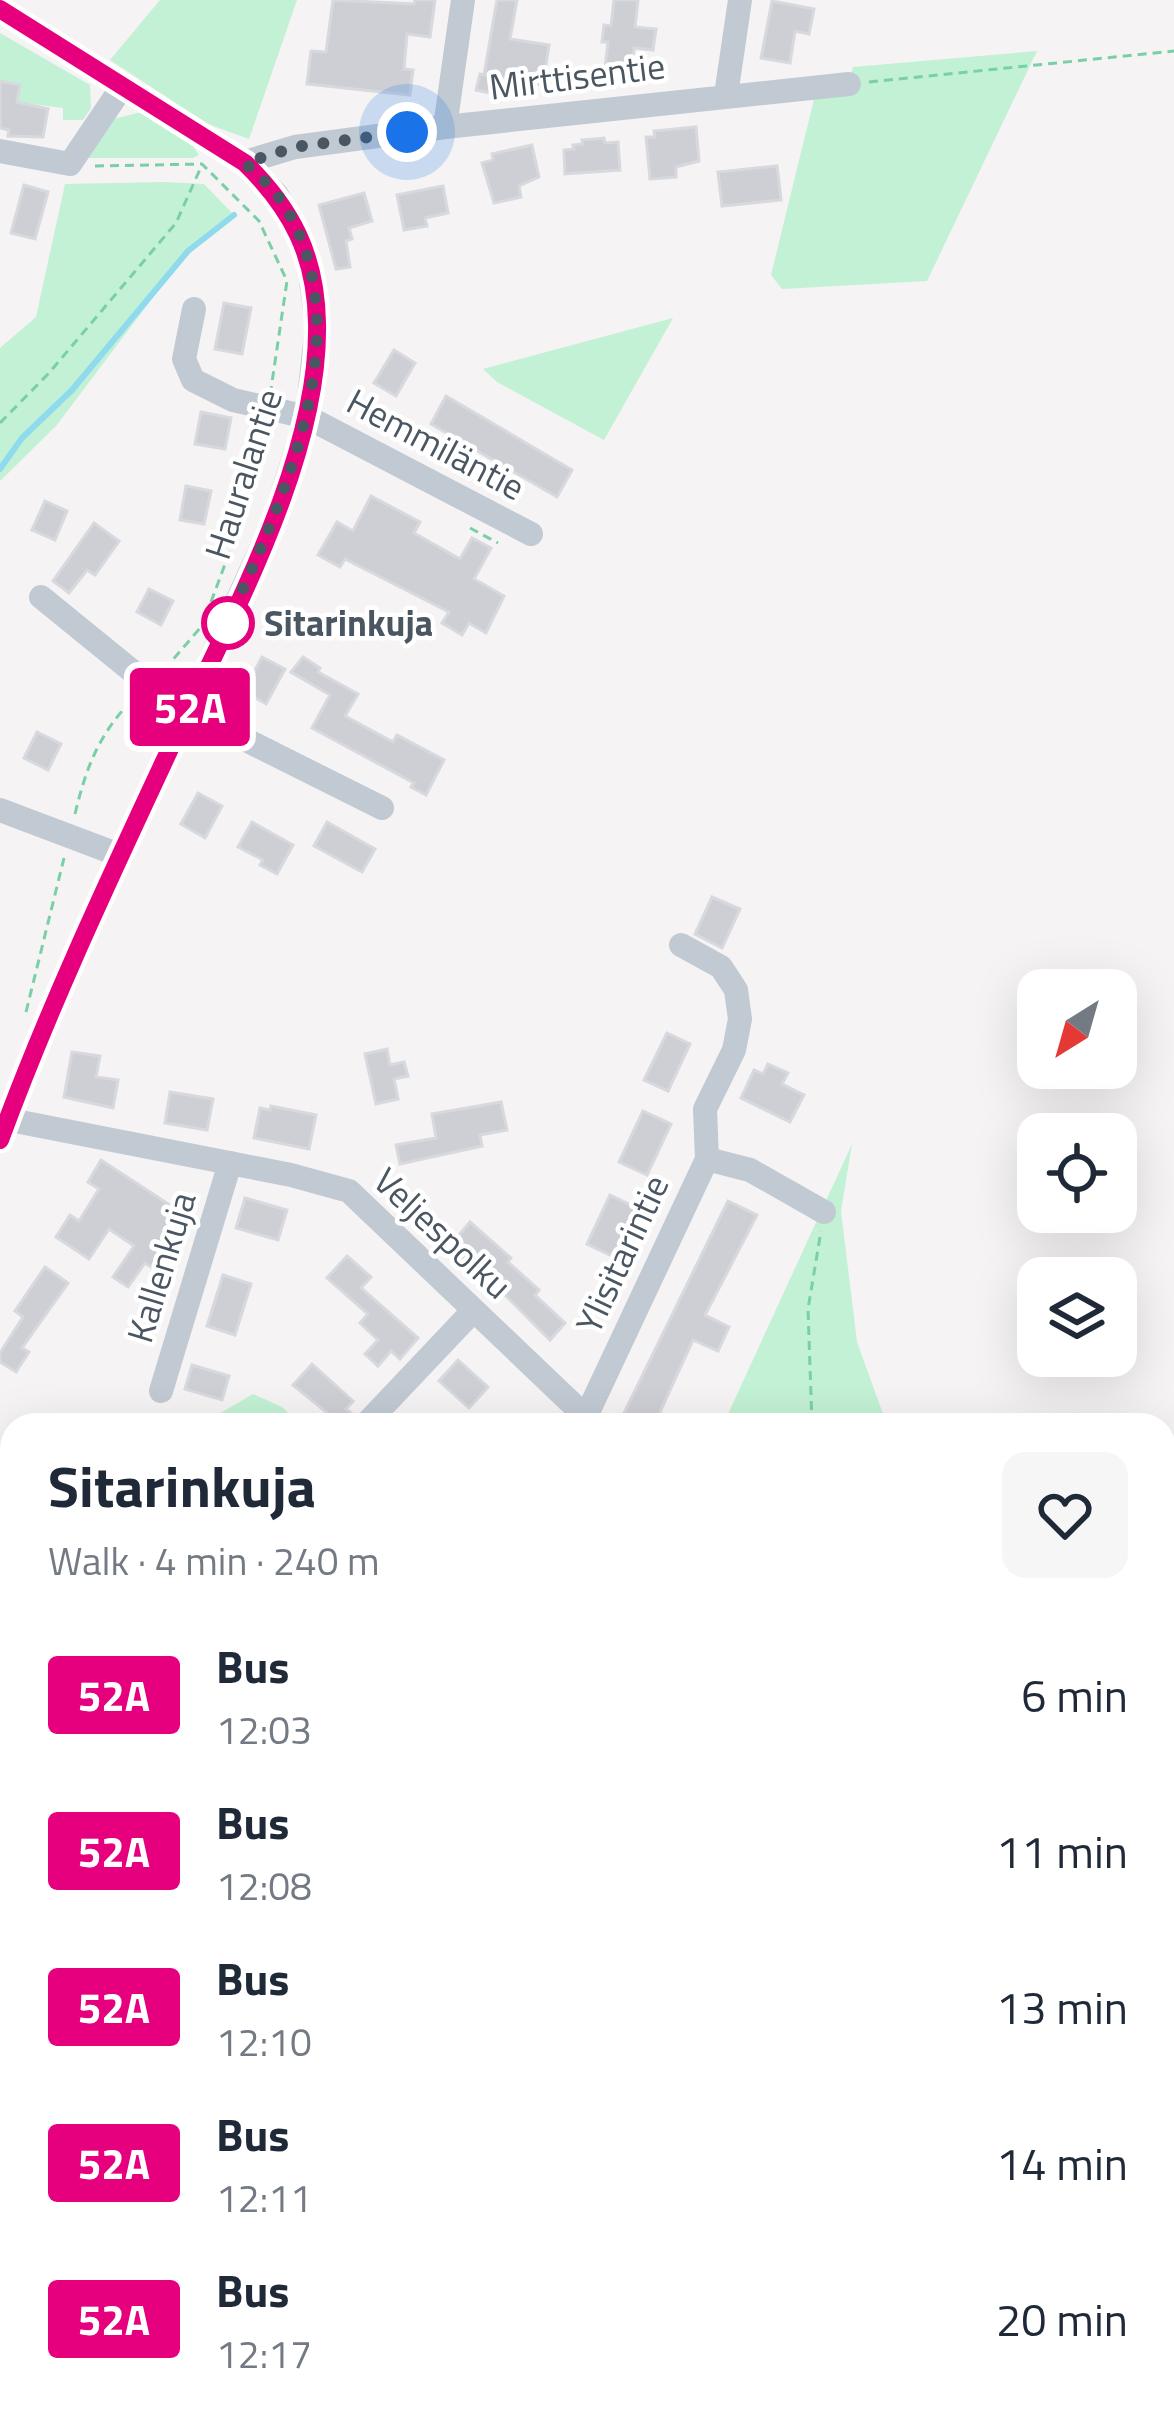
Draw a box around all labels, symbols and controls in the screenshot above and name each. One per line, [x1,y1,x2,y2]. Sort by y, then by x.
street label: Mirttisentie [486,37,668,114]
your location [377,102,437,162]
street label: Hemmiläntie [337,374,535,514]
street label: Hauralantie [189,382,296,566]
place label: Sitarinkuja [264,595,433,650]
marker: Sitarinkuja [203,598,253,648]
line badge: 52A [121,668,259,746]
text: 52A [154,675,226,739]
north arrow [1017,969,1137,1089]
map controls [1017,969,1137,1377]
button: locate [1017,1113,1137,1233]
street label: Veljespolku [362,1154,525,1311]
street label: Ylisitarintie [561,1166,682,1342]
street label: Kallenkuja [112,1185,209,1349]
button: layers [1017,1257,1137,1377]
text: Sitarinkuja [48,1442,316,1529]
button: heart [1002,1452,1128,1578]
text: Walk · 4 min · 240 m [48,1531,380,1590]
text: Bus [216,1632,290,1700]
text: 6 min [1021,1661,1128,1729]
text: 52A [78,1663,150,1727]
text: 12:03 [216,1700,312,1759]
text: Bus [216,1788,290,1856]
text: 11 min [996,1817,1128,1885]
text: 52A [78,1819,150,1883]
text: 12:08 [216,1856,312,1915]
text: Bus [216,1944,290,2012]
text: 13 min [996,1973,1128,2041]
text: 52A [78,1975,150,2039]
text: 12:10 [216,2012,312,2071]
text: Bus [216,2100,290,2168]
text: 14 min [996,2129,1128,2197]
text: 52A [78,2131,150,2195]
text: 12:11 [216,2168,312,2227]
text: Bus [216,2256,290,2324]
text: 20 min [996,2285,1128,2353]
text: 52A [78,2287,150,2351]
text: 12:17 [216,2324,312,2383]

